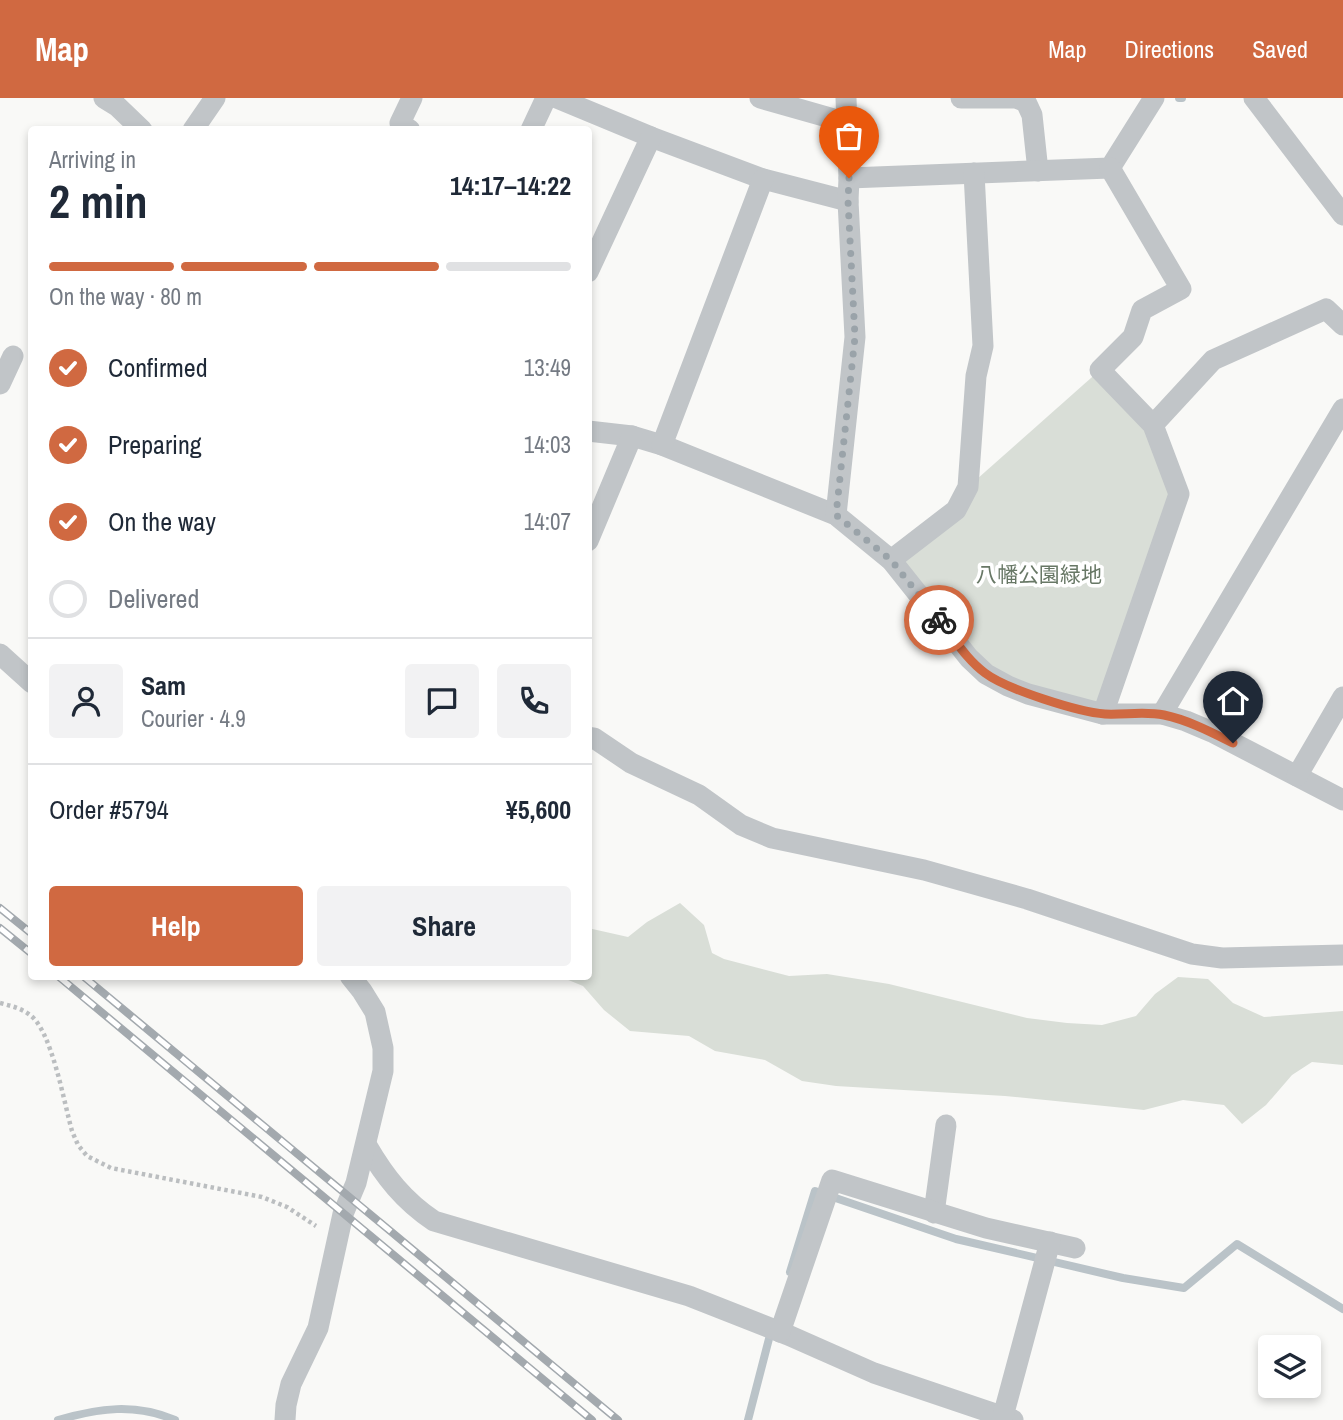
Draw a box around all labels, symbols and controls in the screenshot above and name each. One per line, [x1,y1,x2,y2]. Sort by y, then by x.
text: Map [35,27,89,71]
text: Map [1048,33,1086,65]
text: Directions [1124,33,1214,65]
text: Saved [1252,33,1308,65]
pin [819,106,879,178]
icon: bag [830,117,868,155]
text: Arriving in [49,144,136,175]
text: 14:17–14:22 [450,168,571,203]
text: 2 min [49,170,148,232]
text: On the way · 80 m [49,281,202,312]
icon: check [49,349,87,387]
text: Confirmed [108,350,208,385]
text: 13:49 [524,352,571,383]
icon: check [49,426,87,464]
text: Preparing [108,427,202,462]
text: 14:03 [524,429,571,460]
icon: check [49,503,87,541]
text: On the way [108,504,216,539]
text: 14:07 [524,506,571,537]
park label: 八幡公園緑地 [976,560,1102,589]
text: Delivered [108,581,199,616]
courier [904,585,974,655]
icon: bike [920,601,958,639]
button: person [49,664,123,738]
button: chat [405,664,479,738]
button: phone [497,664,571,738]
text: Sam [141,668,186,703]
pin [1203,671,1263,743]
icon: home [1214,682,1252,720]
text: Courier · 4.9 [141,703,246,734]
text: Order #5794 [49,792,169,827]
text: ¥5,600 [506,792,571,827]
button: Help [49,886,303,966]
button: Share [317,886,571,966]
map controls [1258,1335,1321,1398]
button: layers [1258,1335,1321,1398]

